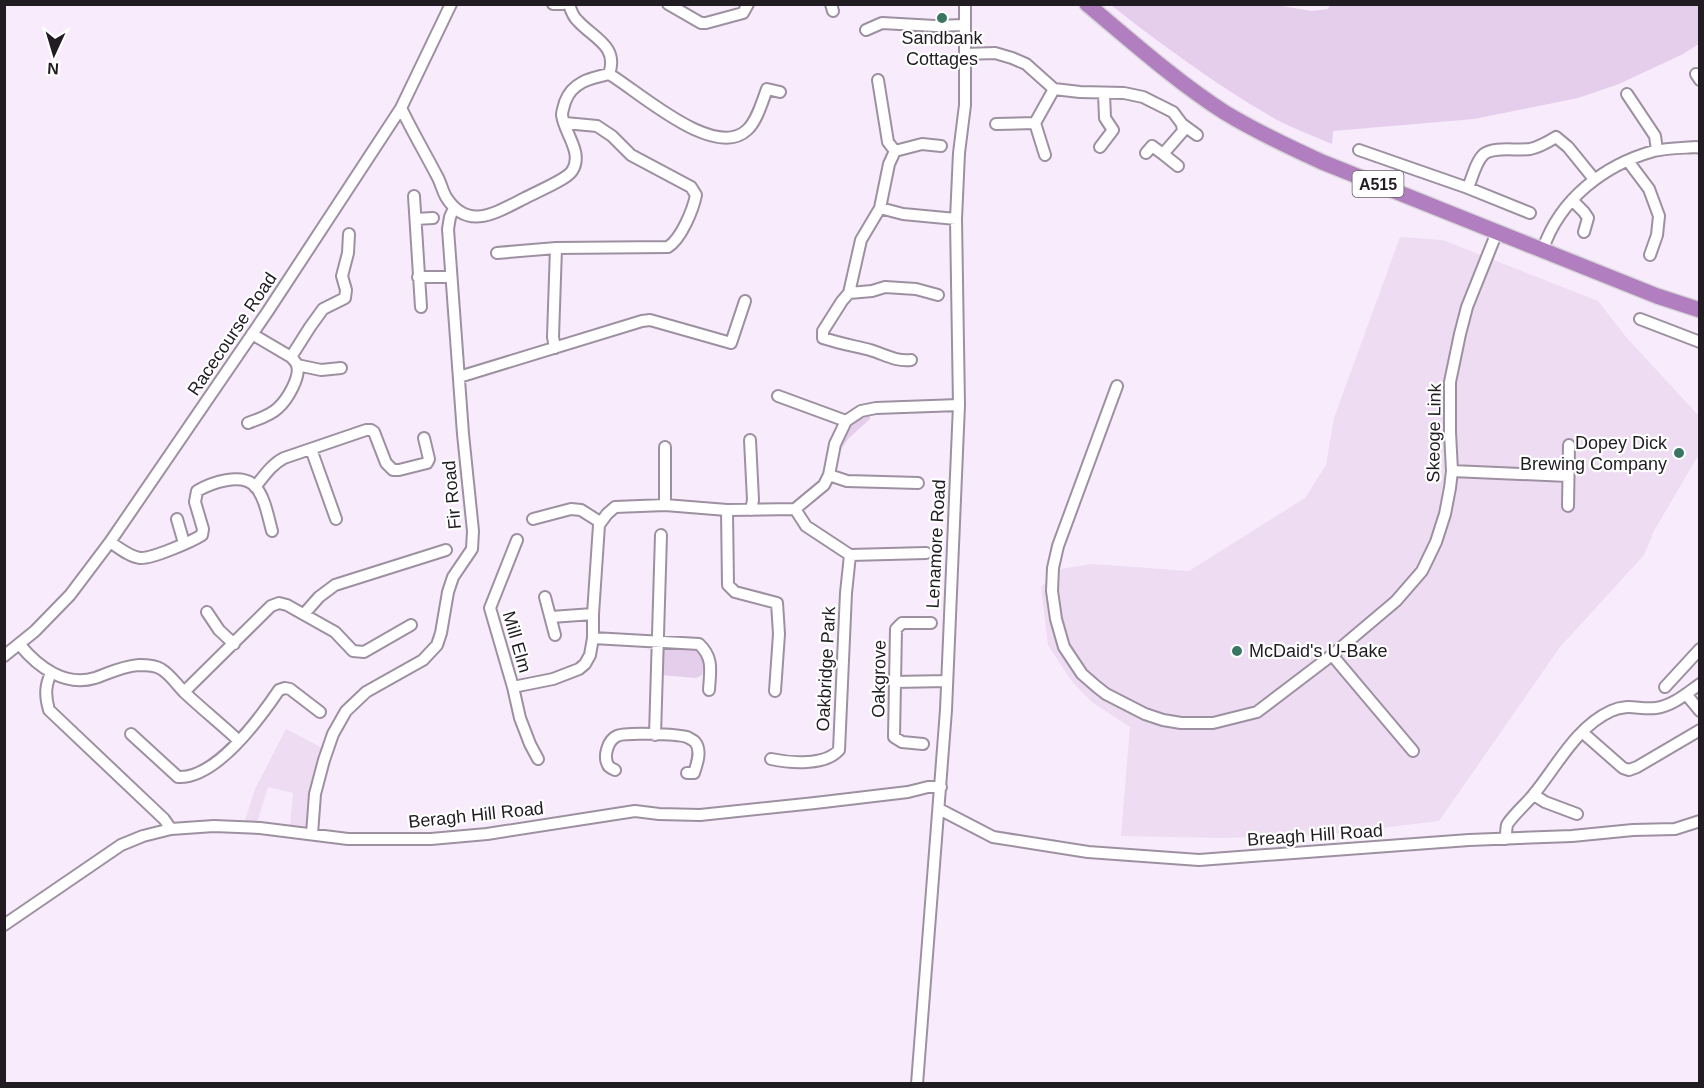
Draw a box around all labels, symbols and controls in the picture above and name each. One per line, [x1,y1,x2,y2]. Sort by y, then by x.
marker: Sandbank Cottages [935,11,949,25]
north arrow [24,24,84,84]
place label: Sandbank Cottages [901,28,984,69]
text: N [47,60,59,77]
road number: A515 [1352,171,1404,197]
street label: Racecourse Road [183,269,281,399]
street label: Skeoge Link [1423,382,1445,483]
place label: Dopey Dick Brewing Company [1520,433,1668,474]
marker: Dopey Dick Brewing Company [1672,446,1686,460]
street label: Fir Road [439,460,465,530]
street label: Lenamore Road [923,479,949,609]
street label: Oakbridge Park [813,605,839,732]
street label: Mill Elm [499,609,535,675]
street label: Oakgrove [868,640,890,718]
place label: McDaid's U-Bake [1249,641,1387,661]
marker: McDaid's U-Bake [1230,644,1244,658]
street label: Beragh Hill Road [407,798,545,832]
street label: Breagh Hill Road [1246,820,1384,850]

